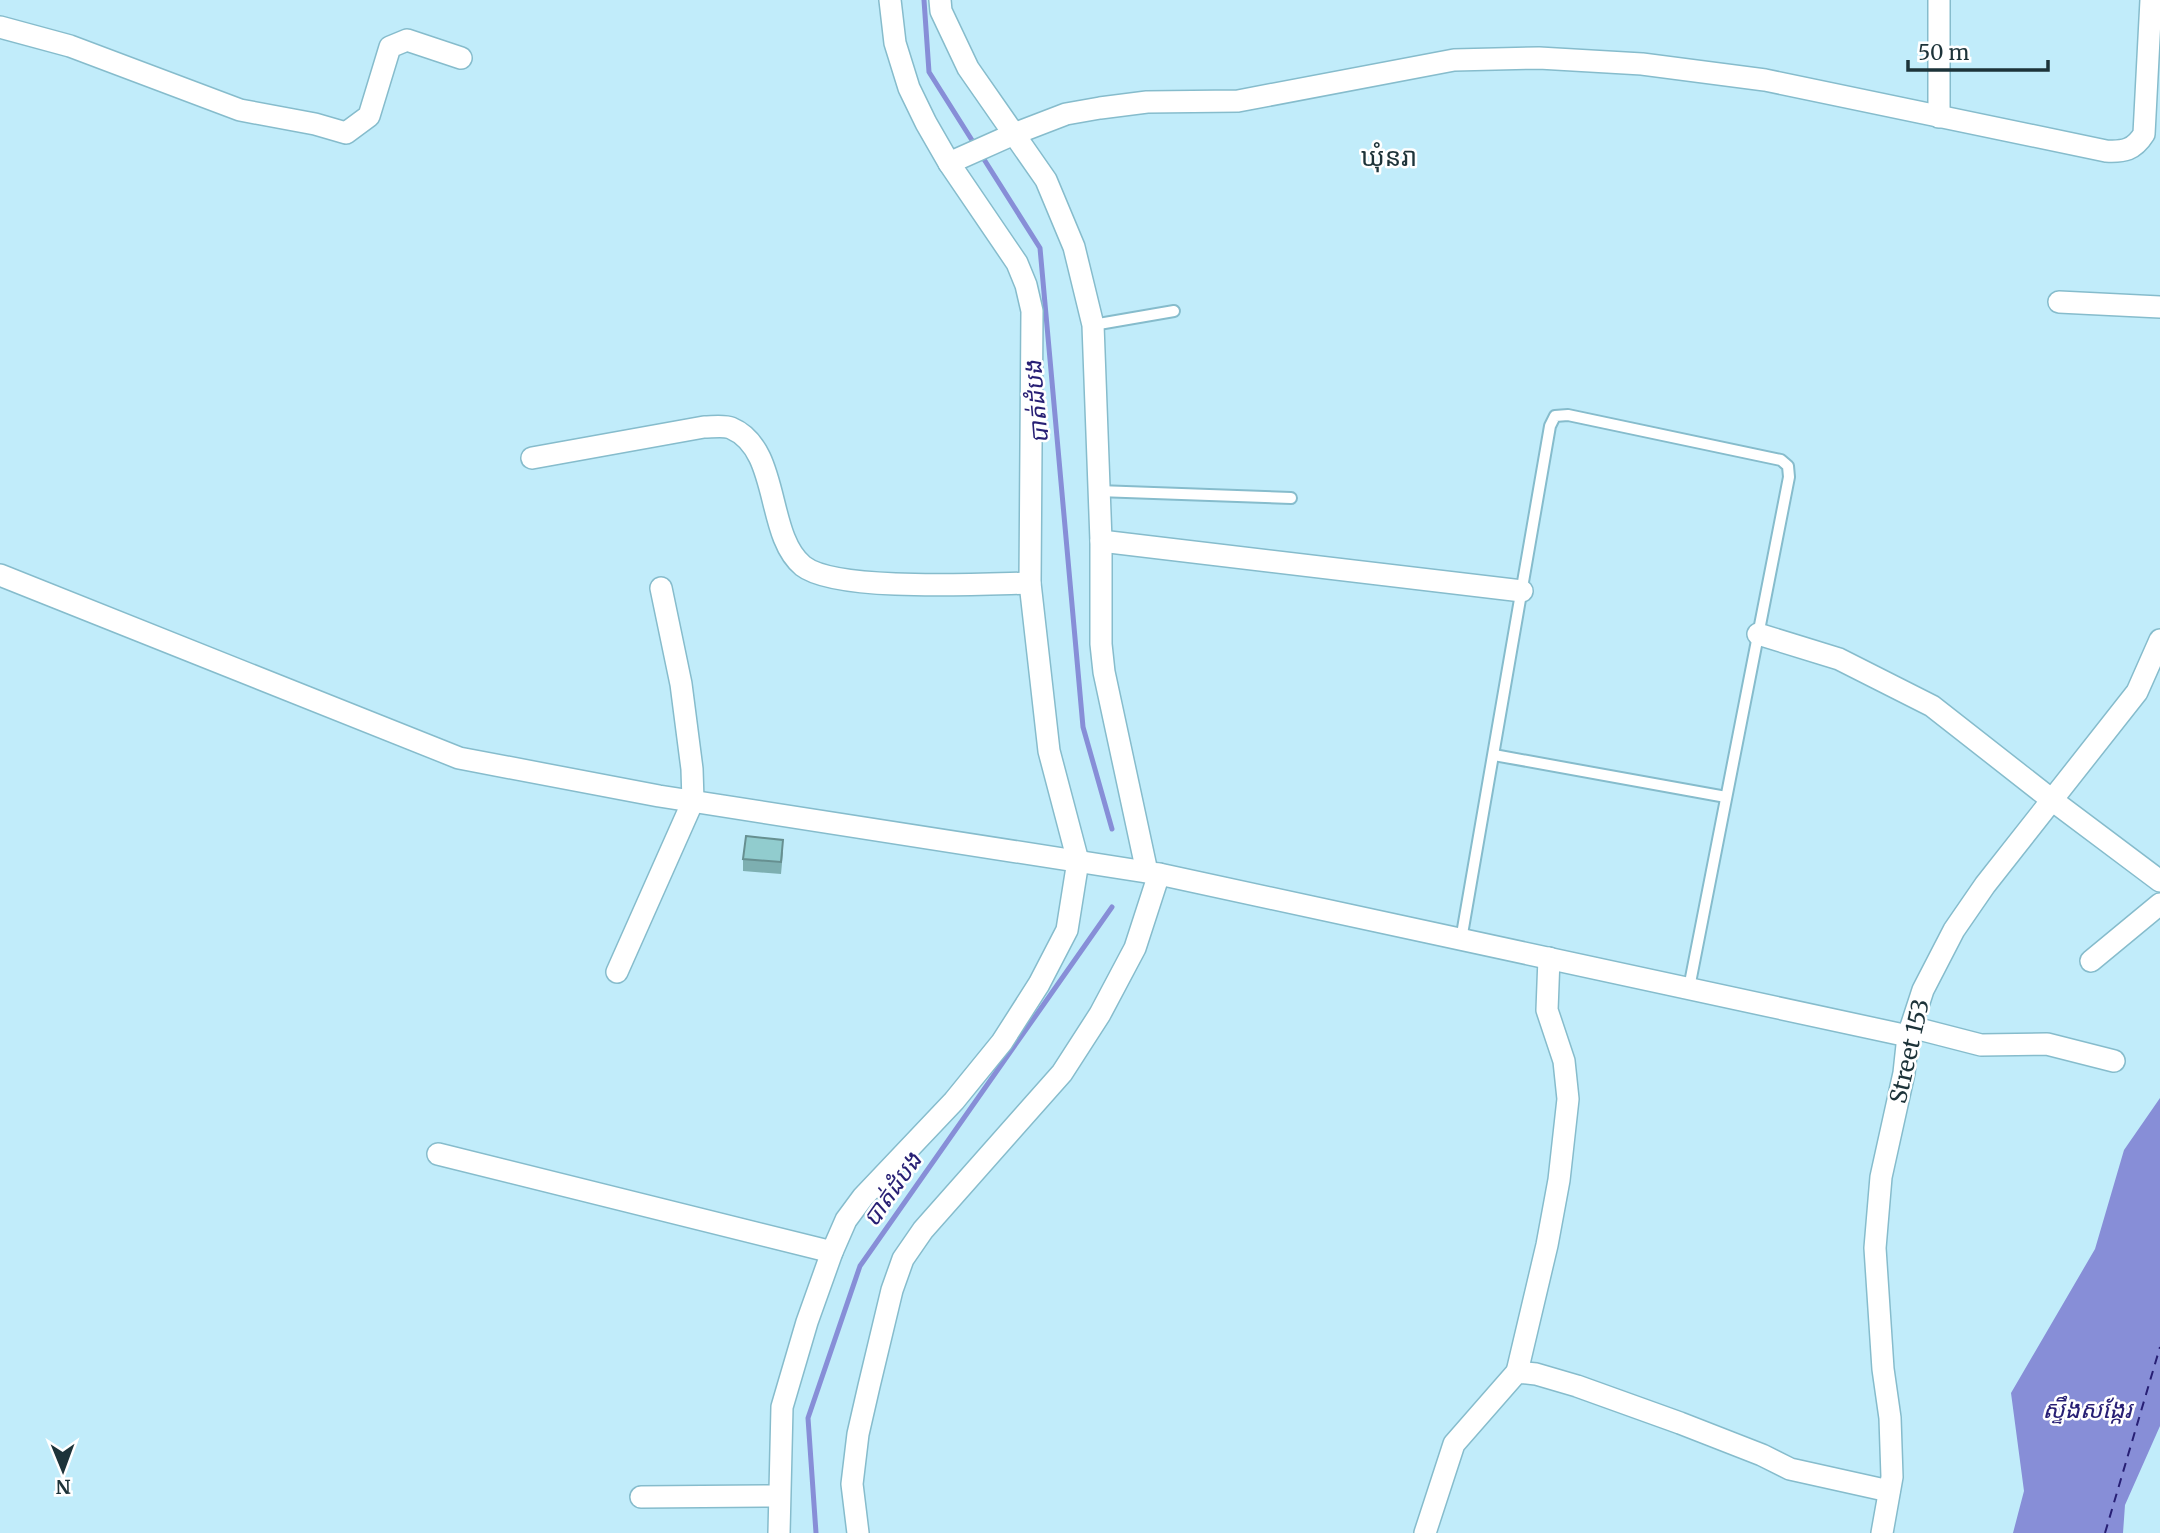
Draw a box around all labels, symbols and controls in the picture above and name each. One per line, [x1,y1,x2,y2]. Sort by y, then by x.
scale bar [1908,28,2048,72]
text: 50 m [1918,39,1969,66]
district label: ឃុំនរា [1361,140,1417,173]
water label: បាត់ដំបង [1017,359,1055,445]
street label: Street 153 [1883,996,1935,1106]
water label: បាត់ដំបង [855,1145,929,1232]
water label: ស្ទឹងសង្កែរ [2043,1394,2135,1425]
north arrow [28,1435,98,1505]
text: N [56,1475,71,1499]

